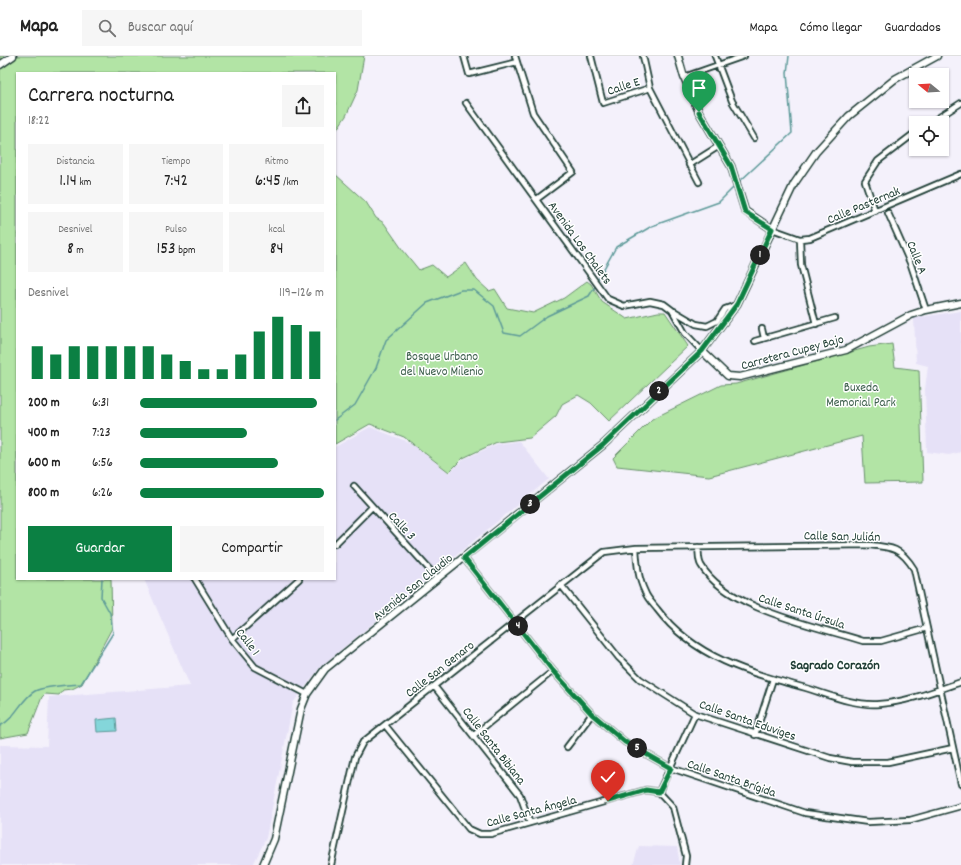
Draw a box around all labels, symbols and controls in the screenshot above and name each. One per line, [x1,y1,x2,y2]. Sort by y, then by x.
search box [82,10,362,46]
text: Mapa [20,14,58,41]
icon: search [96,17,118,39]
text: Buscar aquí [128,17,193,39]
text: Mapa [750,18,777,38]
text: Cómo llegar [799,18,862,38]
text: Guardados [884,18,941,38]
north arrow [909,68,949,108]
map controls [909,68,949,156]
pin [682,71,716,112]
street label: Calle E [605,73,643,102]
icon: arrive [688,77,710,99]
text: Carrera nocturna [28,81,174,112]
button: share [282,85,324,127]
text: 18:22 [28,112,50,131]
button: locate [909,116,949,156]
text: Distancia [56,154,94,170]
text: Tiempo [162,154,190,170]
text: Ritmo [265,154,289,170]
text: 1.14 [59,170,77,194]
text: 7:42 [164,170,188,194]
text: 6:45 [255,170,281,194]
text: km [77,175,91,191]
text: /km [281,175,299,191]
street label: Calle Pasternak [825,182,903,230]
street label: Avenida Los Chalets [542,198,616,289]
text: Desnivel [58,222,92,238]
text: Pulso [165,222,187,238]
text: kcal [268,222,285,238]
text: 8 [67,238,74,262]
text: 153 [156,238,176,262]
text: 84 [270,238,284,262]
street label: Calle A [900,238,931,277]
text: m [74,243,84,259]
text: bpm [176,243,196,259]
pin: 1 [750,245,770,265]
text: 1 [759,247,761,263]
text: Desnivel [28,284,69,303]
text: 119–126 m [279,284,324,303]
street label: Carretera Cupey Bajo [739,331,846,376]
park label: Bosque Urbano del Nuevo Milenio [401,348,484,382]
park label: Buxeda Memorial Park [826,379,896,413]
pin: 2 [649,381,669,401]
text: 2 [657,383,661,399]
text: 200 m [28,394,60,413]
text: 6:31 [92,394,109,413]
text: 400 m [28,424,59,443]
text: 7:23 [92,424,111,443]
text: 600 m [28,454,60,473]
text: 6:56 [92,454,113,473]
text: 800 m [28,484,59,503]
text: 6:26 [92,484,113,503]
pin: 3 [520,494,540,514]
text: 3 [528,496,532,512]
street label: Calle 3 [383,508,419,545]
button: Guardar [28,526,172,572]
button: Compartir [180,526,324,572]
street label: Calle San Julián [804,527,880,548]
street label: Avenida San Claudio [369,550,458,626]
street label: Calle Santa Úrsula [755,589,848,636]
pin: 4 [508,616,528,636]
text: 4 [516,618,520,634]
street label: Calle 1 [230,625,264,660]
street label: Calle San Genaro [402,637,479,703]
district label: Sagrado Corazón [790,656,880,676]
street label: Calle Santa Eduviges [696,696,798,747]
street label: Calle Santa Bibiana [457,704,530,790]
pin: 5 [627,738,647,758]
text: 5 [634,740,640,756]
street label: Calle Santa Brígida [684,755,779,804]
pin [591,760,625,801]
icon: check [597,766,619,788]
street label: Calle Santa Ángela [485,791,580,834]

